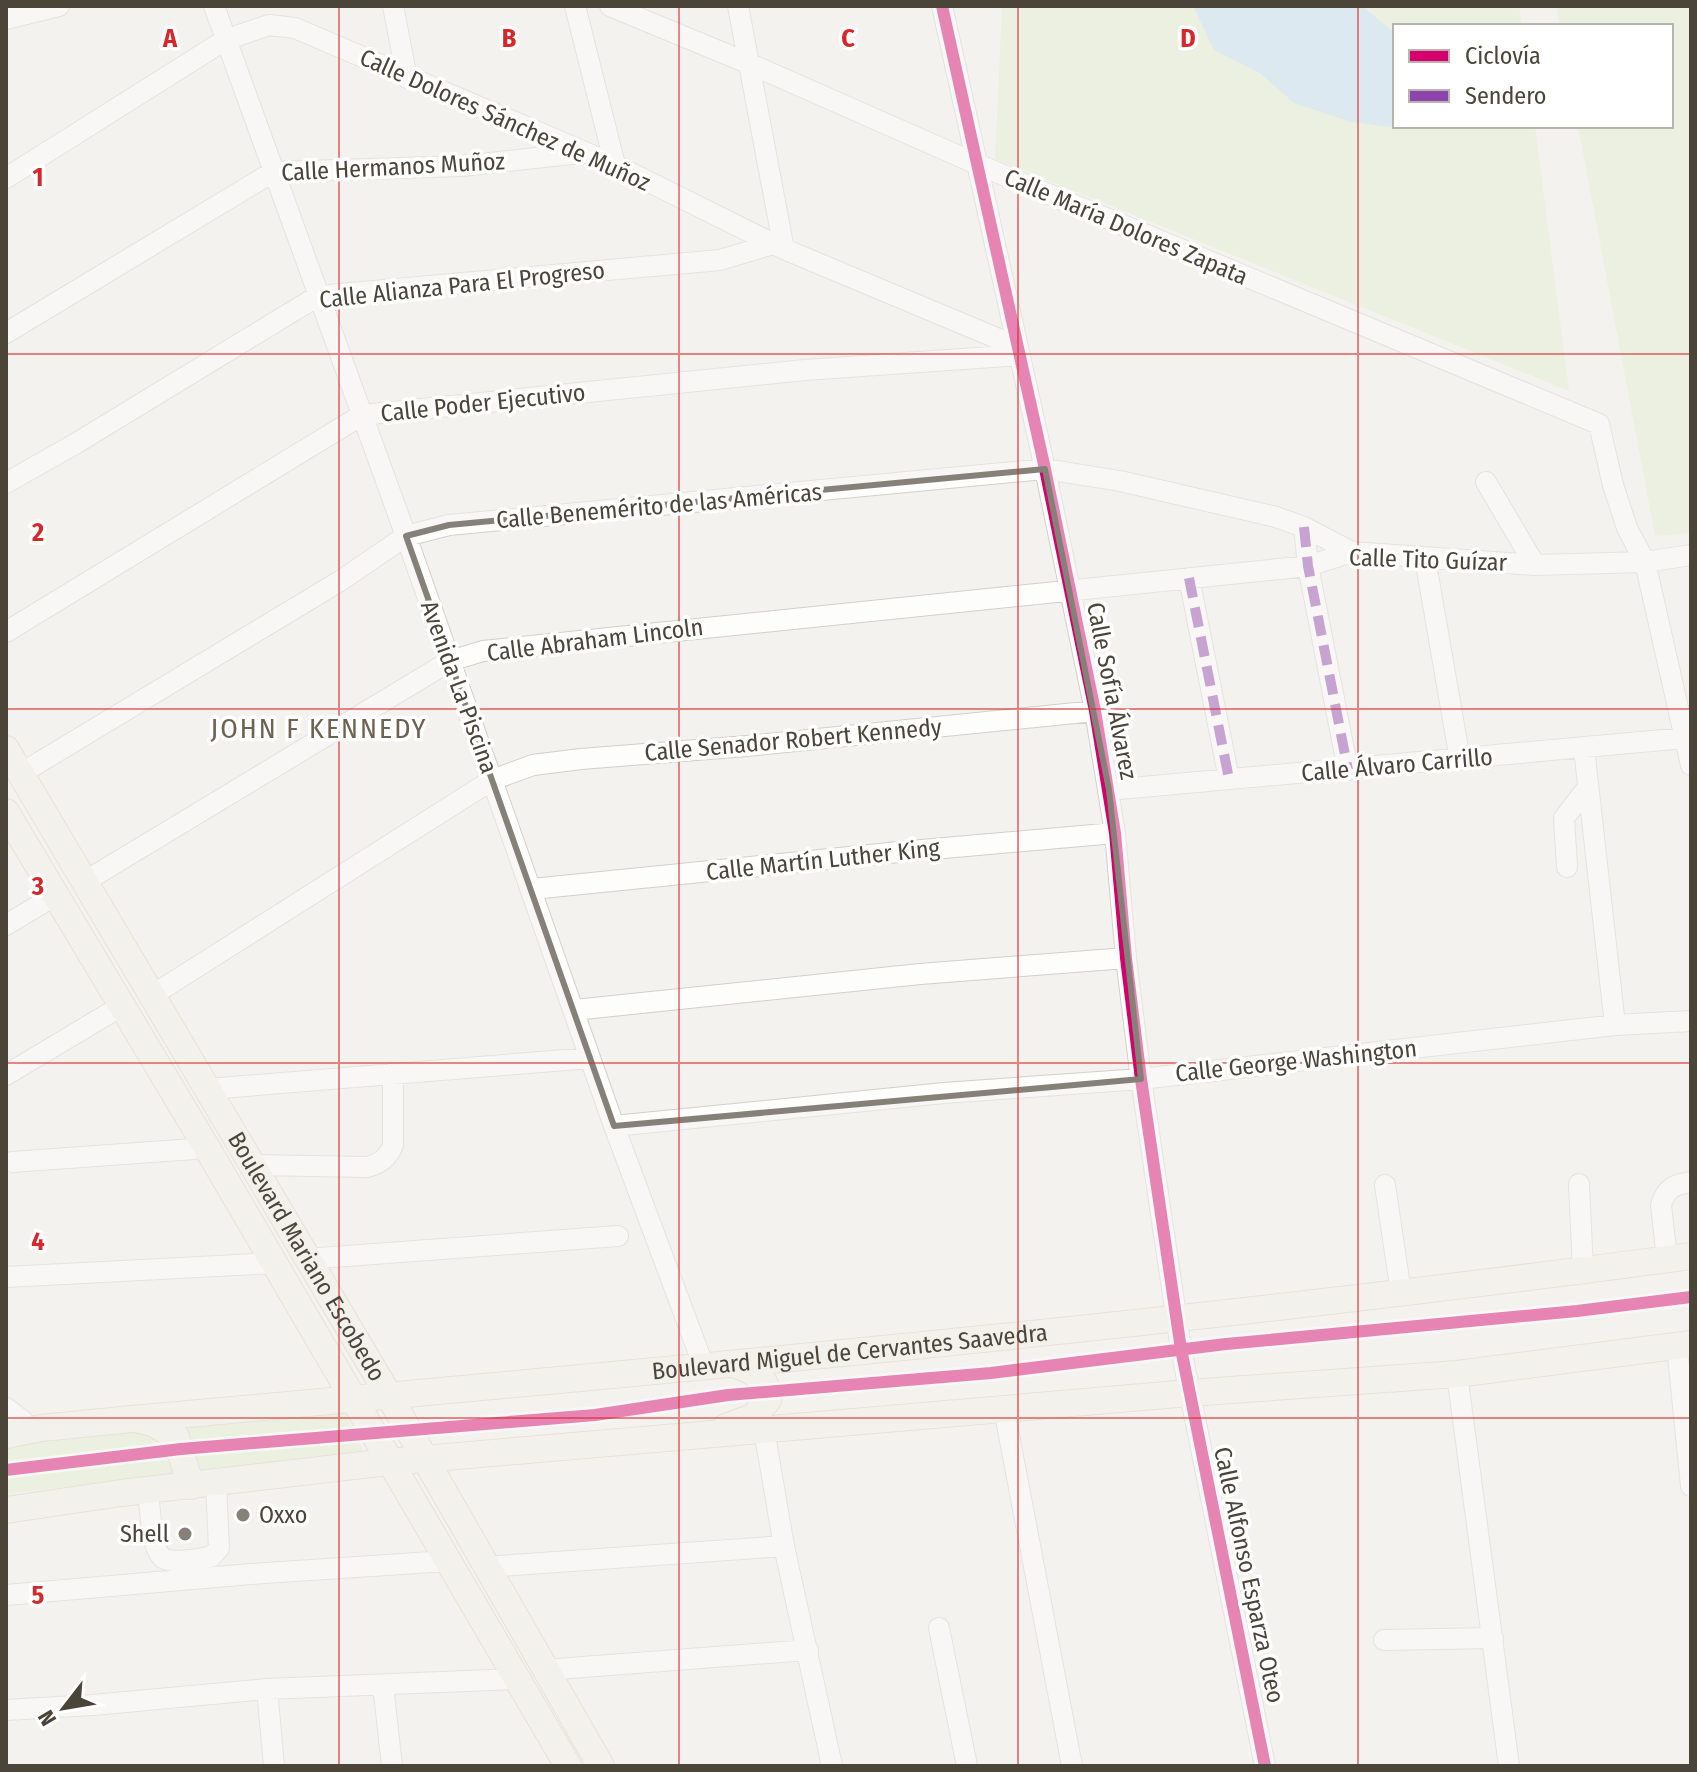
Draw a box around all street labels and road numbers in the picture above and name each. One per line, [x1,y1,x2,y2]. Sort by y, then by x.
street label: Calle Dolores Sánchez de Muñoz [355,43,655,197]
street label: Calle Hermanos Muñoz [280,147,506,187]
street label: Calle María Dolores Zapata [1000,163,1252,291]
street label: Calle Alianza Para El Progreso [318,256,606,314]
street label: Calle Poder Ejecutivo [379,378,587,428]
street label: Calle Benemérito de las Américas [495,478,823,534]
street label: Calle Tito Guízar [1348,543,1508,577]
street label: Avenida La Piscina [415,597,503,777]
street label: Calle Sofía Álvarez [1081,600,1144,782]
street label: Calle Abraham Lincoln [485,613,705,667]
street label: Calle Senador Robert Kennedy [643,713,943,767]
street label: Calle Álvaro Carrillo [1300,742,1494,787]
street label: Calle Martín Luther King [705,834,942,886]
street label: Calle George Washington [1174,1034,1418,1088]
street label: Boulevard Mariano Escobedo [222,1127,391,1386]
street label: Boulevard Miguel de Cervantes Saavedra [651,1318,1049,1385]
street label: Calle Alfonso Esparza Oteo [1208,1445,1290,1705]

